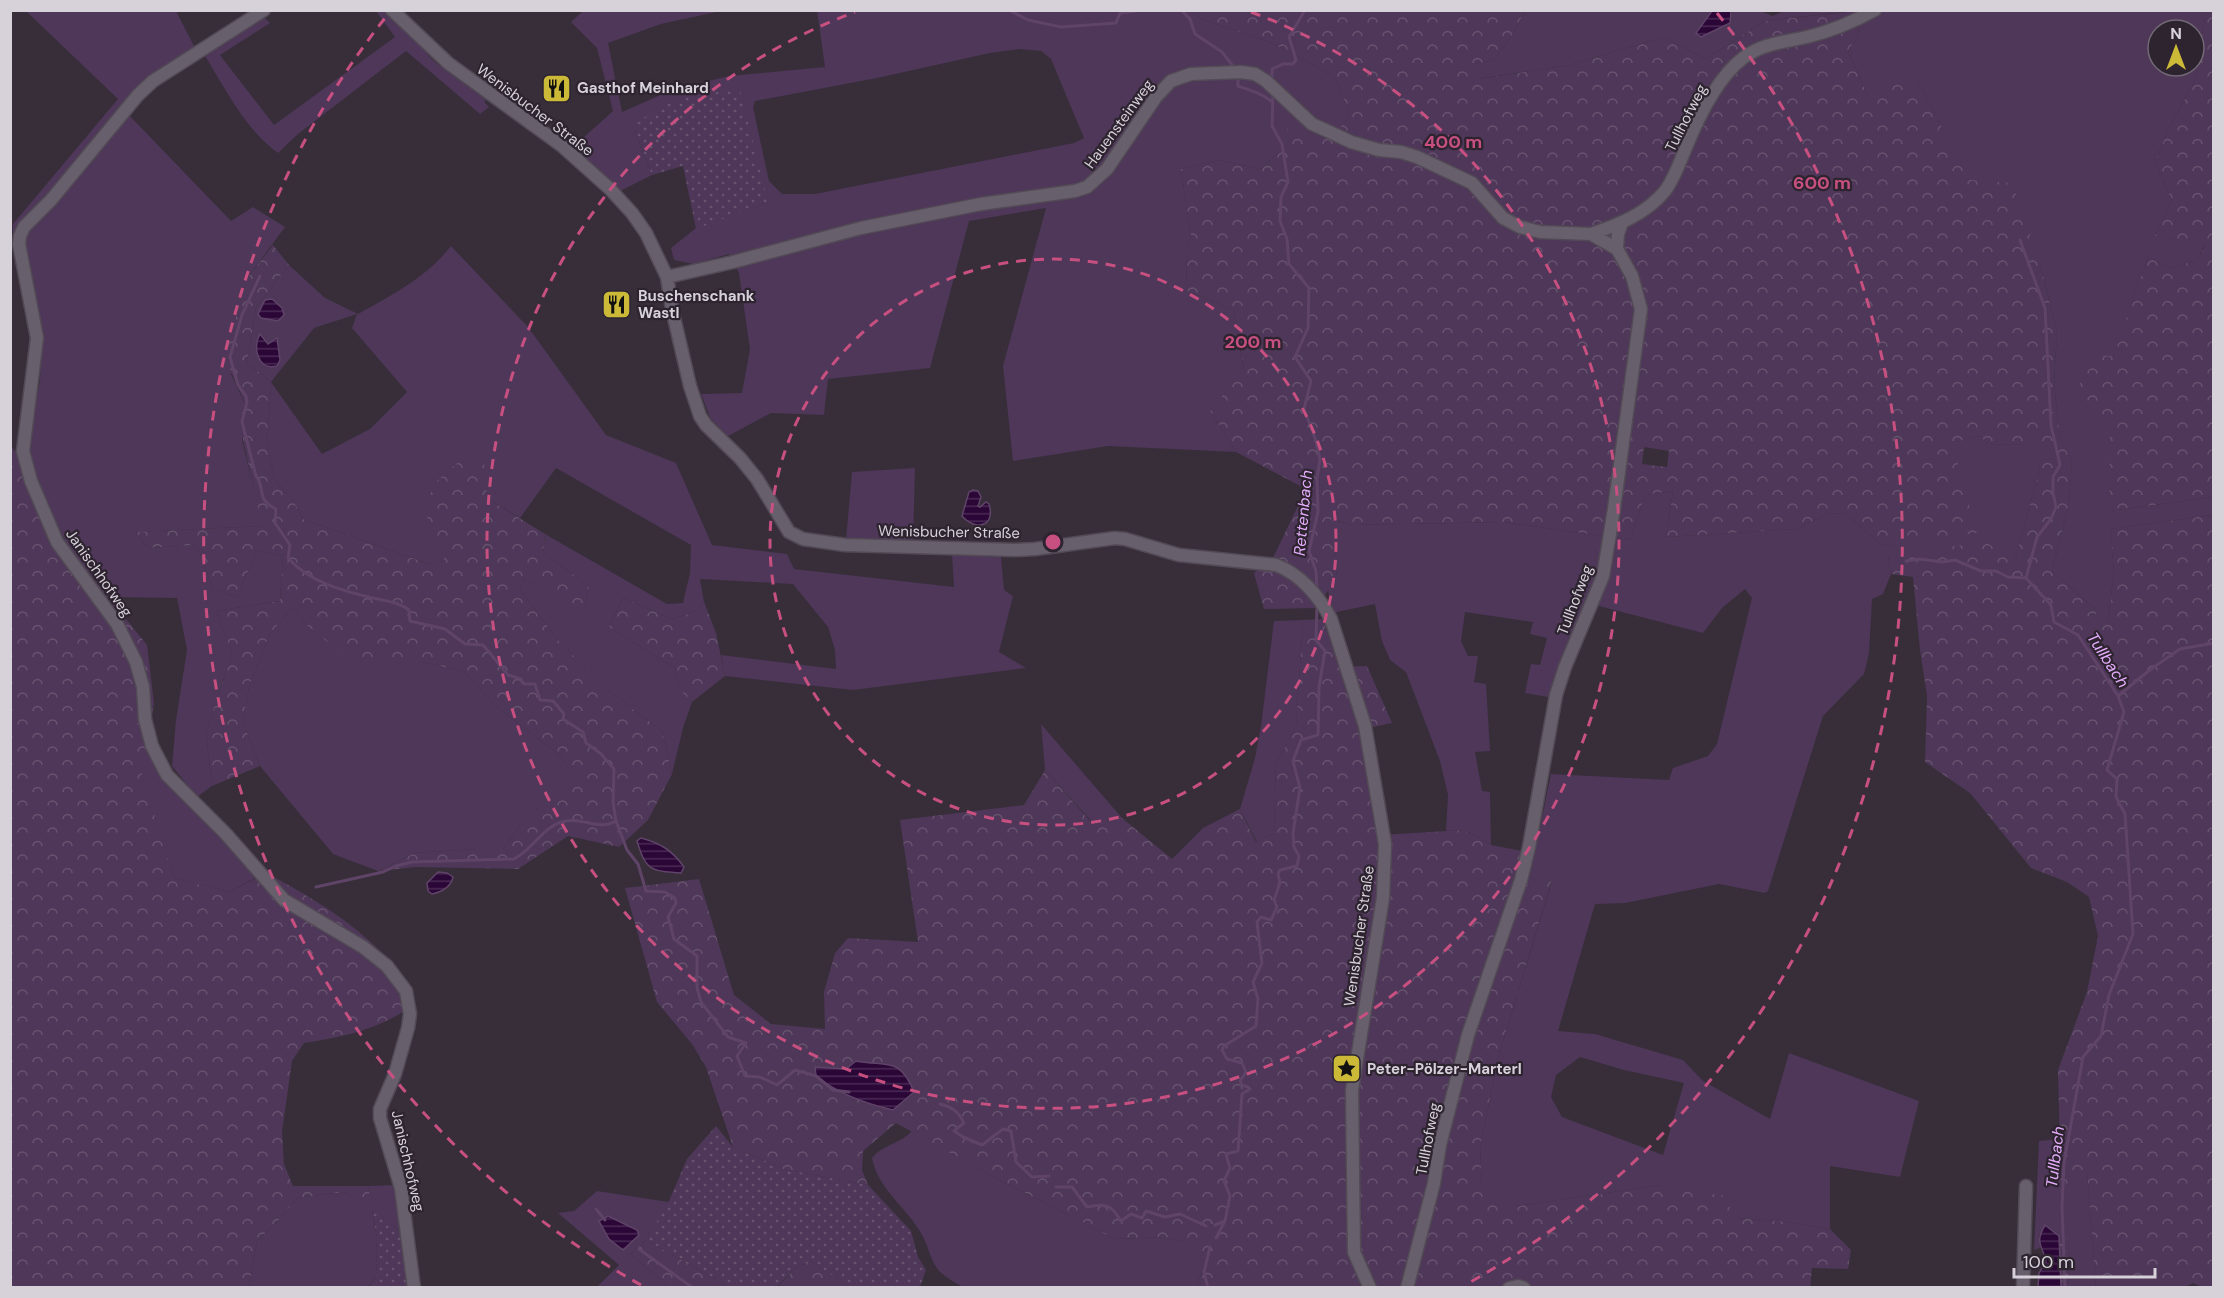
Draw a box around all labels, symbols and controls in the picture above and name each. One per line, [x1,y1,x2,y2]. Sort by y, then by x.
north arrow [2146,18,2206,78]
text: N [2170,23,2182,44]
street label: Wenisbucher Straße [472,59,598,161]
restaurant icon: Gasthof Meinhard [540,72,572,104]
street label: Hauensteinweg [1080,75,1158,173]
place label: Gasthof Meinhard [577,78,709,98]
street label: Tullhofweg [1660,81,1712,155]
text: 400 m [1424,130,1482,154]
text: 600 m [1793,171,1851,195]
place label: Buschenschank Wastl [638,286,755,323]
restaurant icon: Buschenschank Wastl [601,289,633,321]
text: 200 m [1225,330,1281,354]
water label: Rettenbach [1289,469,1317,557]
street label: Wenisbucher Straße [878,521,1020,543]
street label: Janischhofweg [61,525,137,621]
centre of rings [1043,532,1063,552]
street label: Tullhofweg [1552,562,1598,638]
water label: Tullbach [2082,628,2134,692]
street label: Wenisbucher Straße [1339,864,1379,1008]
place icon: Peter-Pölzer-Marterl [1330,1053,1362,1085]
place label: Peter-Pölzer-Marterl [1367,1059,1522,1079]
street label: Tullhofweg [1411,1101,1445,1177]
street label: Janischhofweg [387,1108,429,1214]
water label: Tullbach [2041,1125,2069,1189]
scale bar [2014,1241,2155,1279]
text: 100 m [2023,1250,2074,1274]

